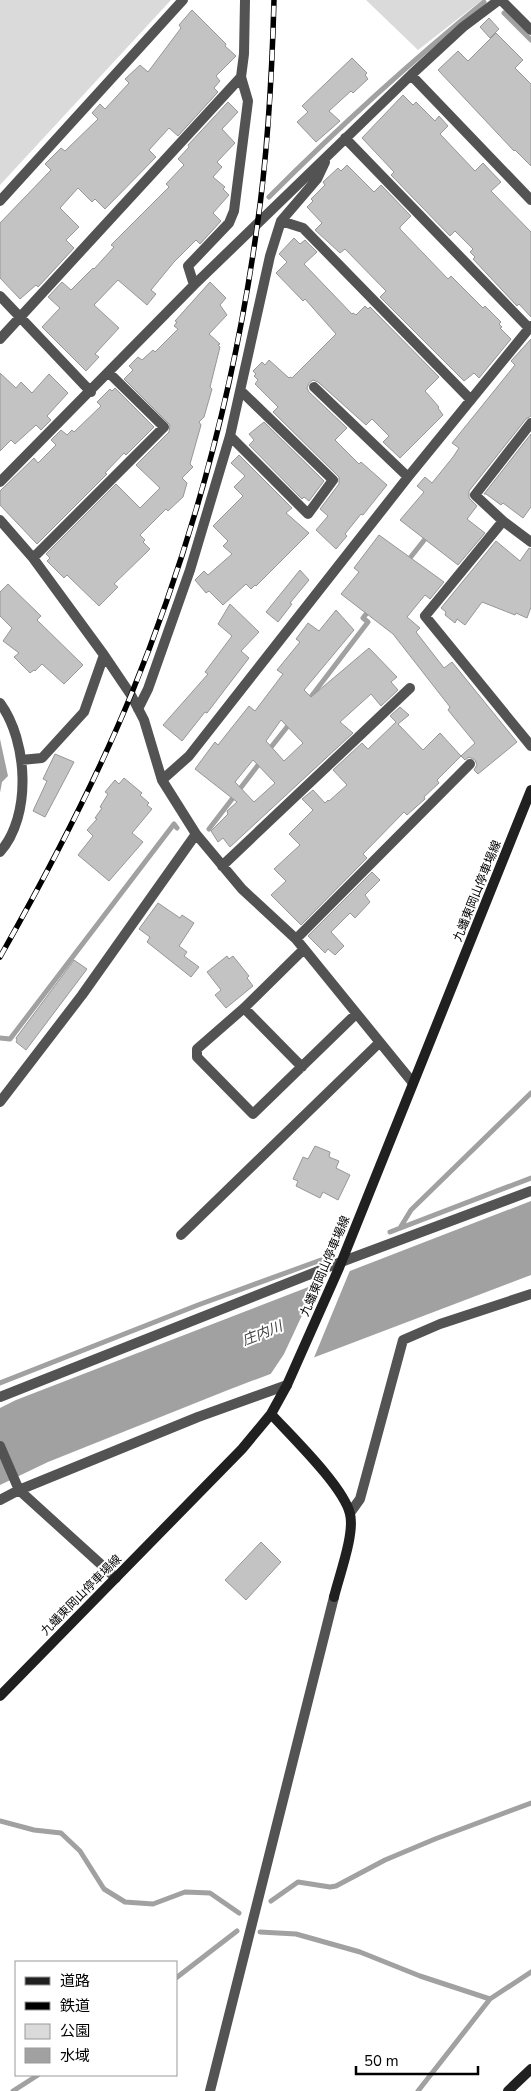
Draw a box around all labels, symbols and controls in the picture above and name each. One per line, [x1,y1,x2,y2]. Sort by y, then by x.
street label: 九蟠東岡山停車場線 [449,838,505,944]
street label: 九蟠東岡山停車場線 [297,1213,353,1319]
water label: 庄内川 [239,1316,287,1350]
street label: 九蟠東岡山停車場線 [37,1551,125,1639]
legend [15,1961,178,2076]
text: 道路 [60,1971,90,1991]
text: 鉄道 [60,1996,90,2016]
text: 公園 [60,2021,90,2041]
scale bar [356,2044,478,2076]
text: 水域 [60,2046,90,2066]
text: 50 m [364,2051,399,2071]

